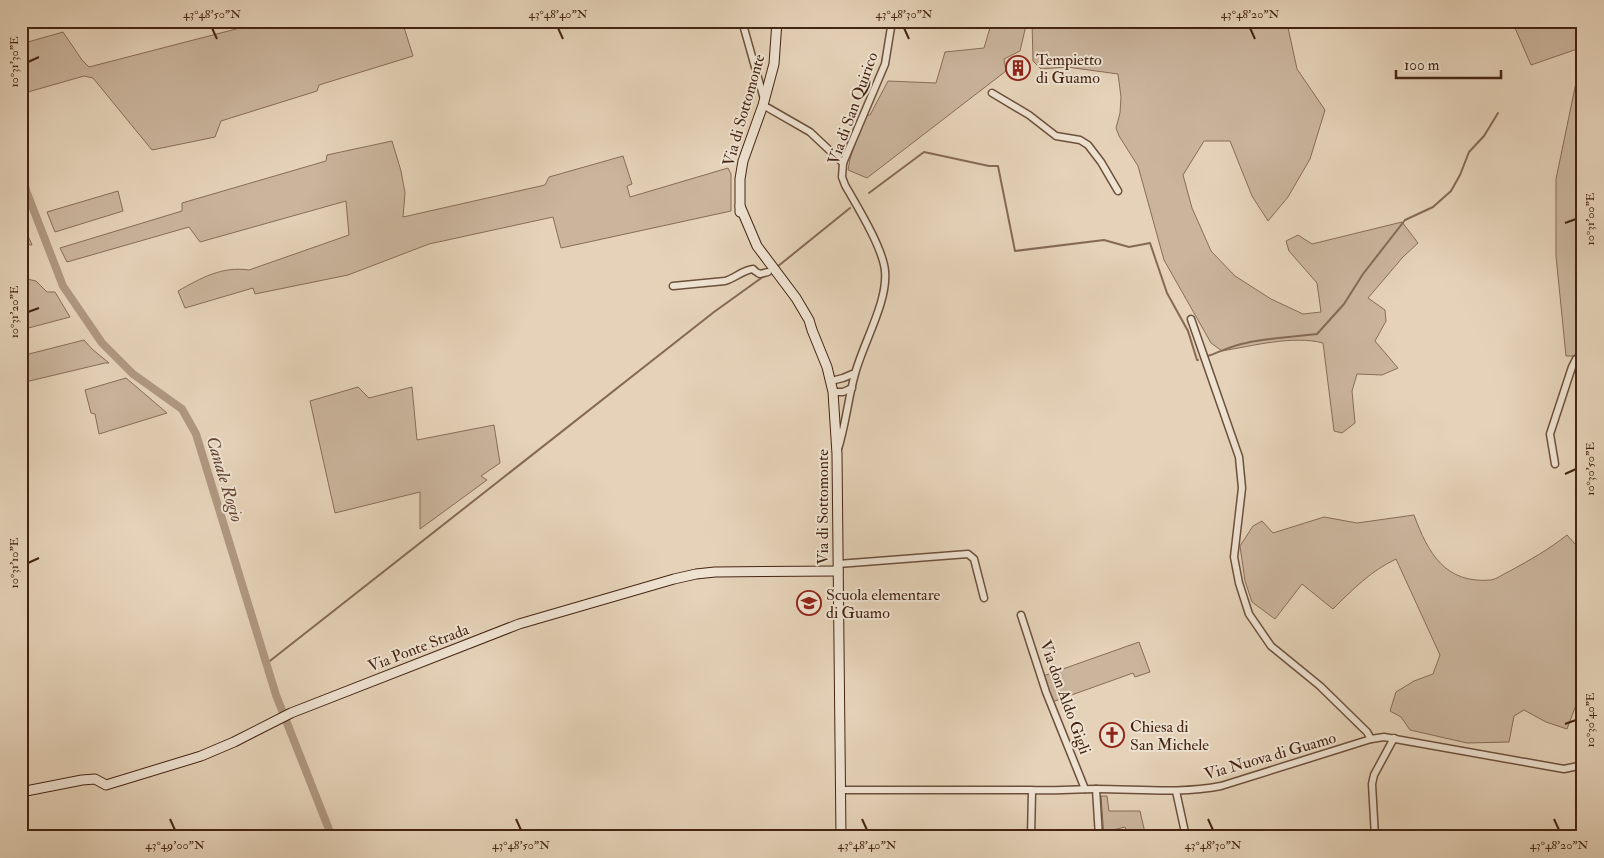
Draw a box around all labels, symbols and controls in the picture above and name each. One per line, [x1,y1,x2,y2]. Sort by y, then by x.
text: 43°48'50"N [183,7,241,22]
text: 43°48'40"N [528,7,588,22]
text: 43°48'30"N [875,7,933,22]
text: 43°48'20"N [1221,7,1280,22]
text: 10°31'30"E [7,36,22,88]
scale bar [1396,48,1502,80]
street label: Via di San Quirico [823,49,883,167]
place label: Tempietto di Guamo [1036,50,1102,88]
street label: Via di Sottomonte [718,52,770,169]
building icon: Tempietto di Guamo [1005,55,1031,81]
text: 100 m [1404,56,1440,75]
text: 10°31'00"E [1583,192,1598,245]
text: 10°31'20"E [7,285,22,338]
water label: Canale Rogio [201,433,248,525]
text: 10°30'50"E [1583,442,1598,496]
street label: Via di Sottomonte [813,449,833,565]
text: 10°31'10"E [7,537,22,588]
place label: Scuola elementare di Guamo [826,585,941,623]
school or university icon: Scuola elementare di Guamo [796,590,822,616]
street label: Via Ponte Strada [365,619,472,676]
street label: Via don Aldo Gigli [1035,638,1095,757]
text: 10°30'40"E [1583,692,1598,747]
place label: Chiesa di San Michele [1130,717,1209,755]
church icon: Chiesa di San Michele [1099,722,1125,748]
street label: Via Nuova di Guamo [1202,728,1339,784]
text: 43°49'00"N [145,838,205,853]
text: 43°48'50"N [492,838,550,853]
text: 43°48'40"N [837,838,897,853]
text: 43°48'30"N [1184,838,1242,853]
text: 43°48'20"N [1530,838,1589,853]

